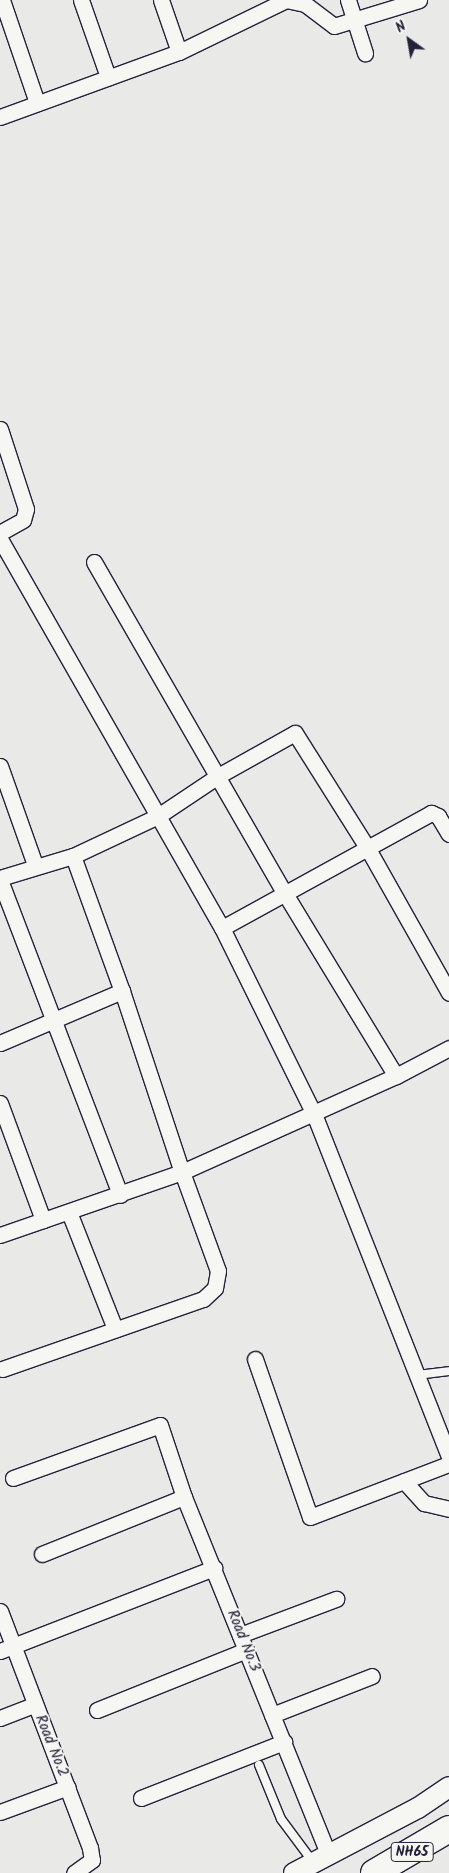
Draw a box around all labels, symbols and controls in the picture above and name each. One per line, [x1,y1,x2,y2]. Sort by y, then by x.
north arrow [384,15,434,65]
text: N [391,16,411,39]
street label: Road No.3 [222,1607,264,1675]
street label: Road No.2 [30,1712,72,1780]
road number: NH65 [390,1840,434,1864]

